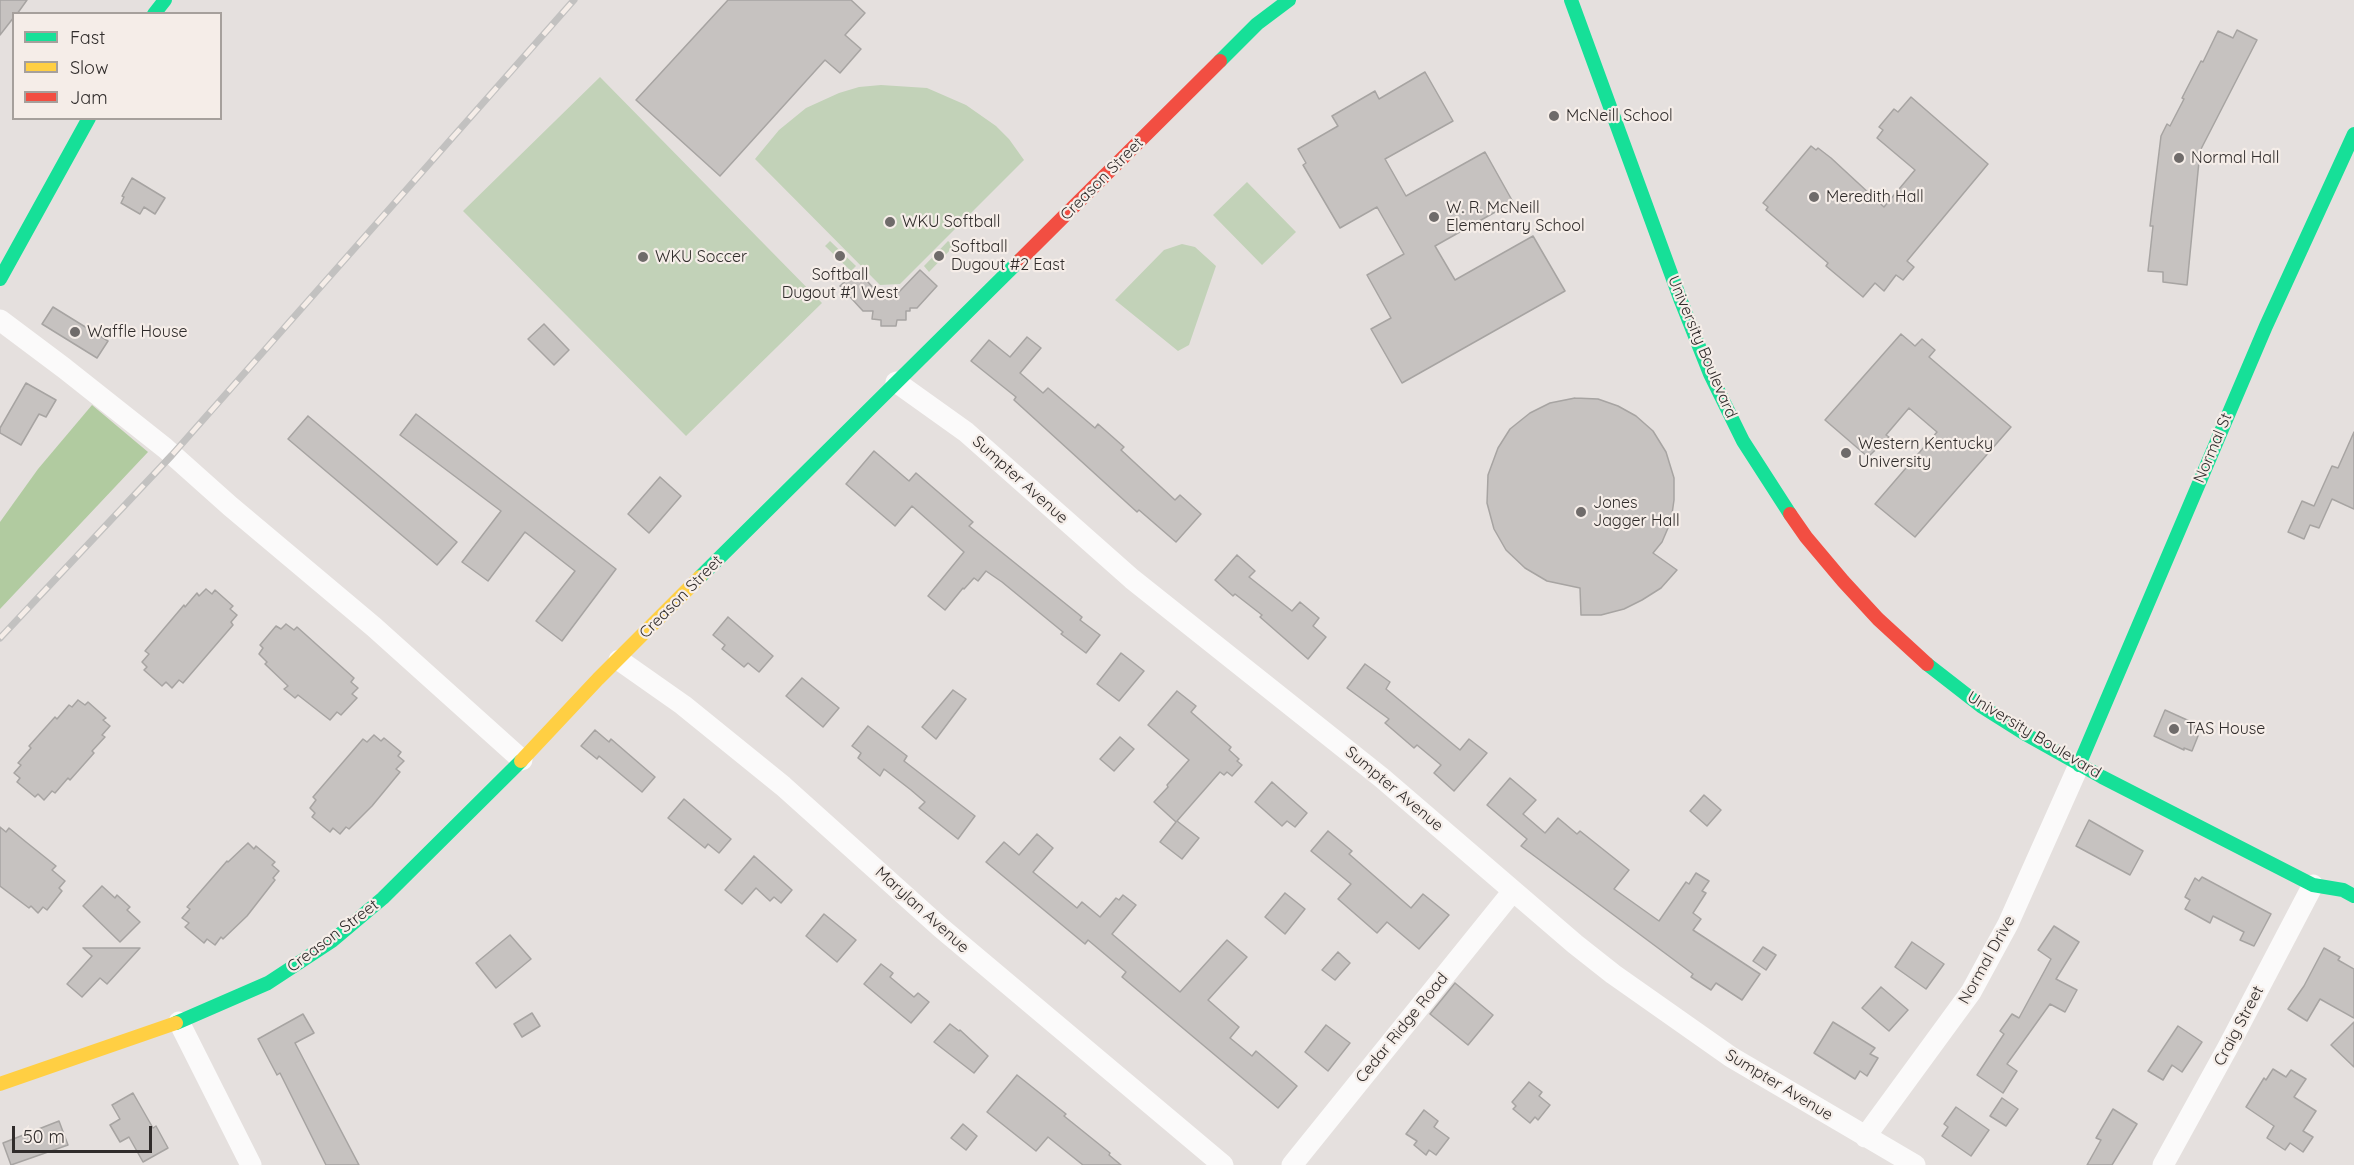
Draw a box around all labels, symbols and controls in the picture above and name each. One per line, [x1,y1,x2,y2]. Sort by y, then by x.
legend [12,12,222,120]
text: Fast [70,26,105,49]
text: Slow [70,56,108,79]
text: Jam [70,86,108,109]
place label: McNeill School [1566,106,1673,126]
marker: McNeill School [1547,109,1561,123]
street label: Creason Street [1056,133,1148,225]
place label: Normal Hall [2191,148,2279,168]
marker: Normal Hall [2172,151,2186,165]
place label: Meredith Hall [1826,187,1924,207]
marker: Meredith Hall [1807,190,1821,204]
place label: W. R. McNeill Elementary School [1446,198,1585,236]
marker: W. R. McNeill Elementary School [1427,210,1441,224]
place label: WKU Softball [902,212,1000,232]
marker: WKU Softball [883,215,897,229]
place label: Softball Dugout #2 East [951,237,1065,275]
place label: WKU Soccer [655,247,747,267]
marker: Softball Dugout #1 West [833,249,847,263]
marker: Softball Dugout #2 East [932,249,946,263]
marker: WKU Soccer [636,250,650,264]
place label: Softball Dugout #1 West [782,265,898,303]
street label: University Boulevard [1663,273,1741,421]
place label: Waffle House [87,322,187,342]
marker: Waffle House [68,325,82,339]
street label: Normal St [2190,410,2236,486]
street label: Sumpter Avenue [968,432,1072,528]
place label: Western Kentucky University [1858,434,1993,472]
marker: Western Kentucky University [1839,446,1853,460]
place label: Jones Jagger Hall [1593,493,1680,531]
marker: Jones Jagger Hall [1574,505,1588,519]
street label: Creason Street [635,551,727,643]
street label: University Boulevard [1964,687,2104,783]
place label: TAS House [2186,719,2265,739]
marker: TAS House [2167,722,2181,736]
street label: Sumpter Avenue [1341,742,1447,836]
street label: Marylan Avenue [871,863,973,957]
street label: Creason Street [283,895,383,977]
street label: Normal Drive [1955,912,2019,1008]
street label: Cedar Ridge Road [1352,969,1452,1087]
street label: Craig Street [2210,983,2268,1069]
street label: Sumpter Avenue [1722,1045,1836,1125]
scale bar [15,1114,154,1152]
text: 50 m [23,1125,65,1148]

